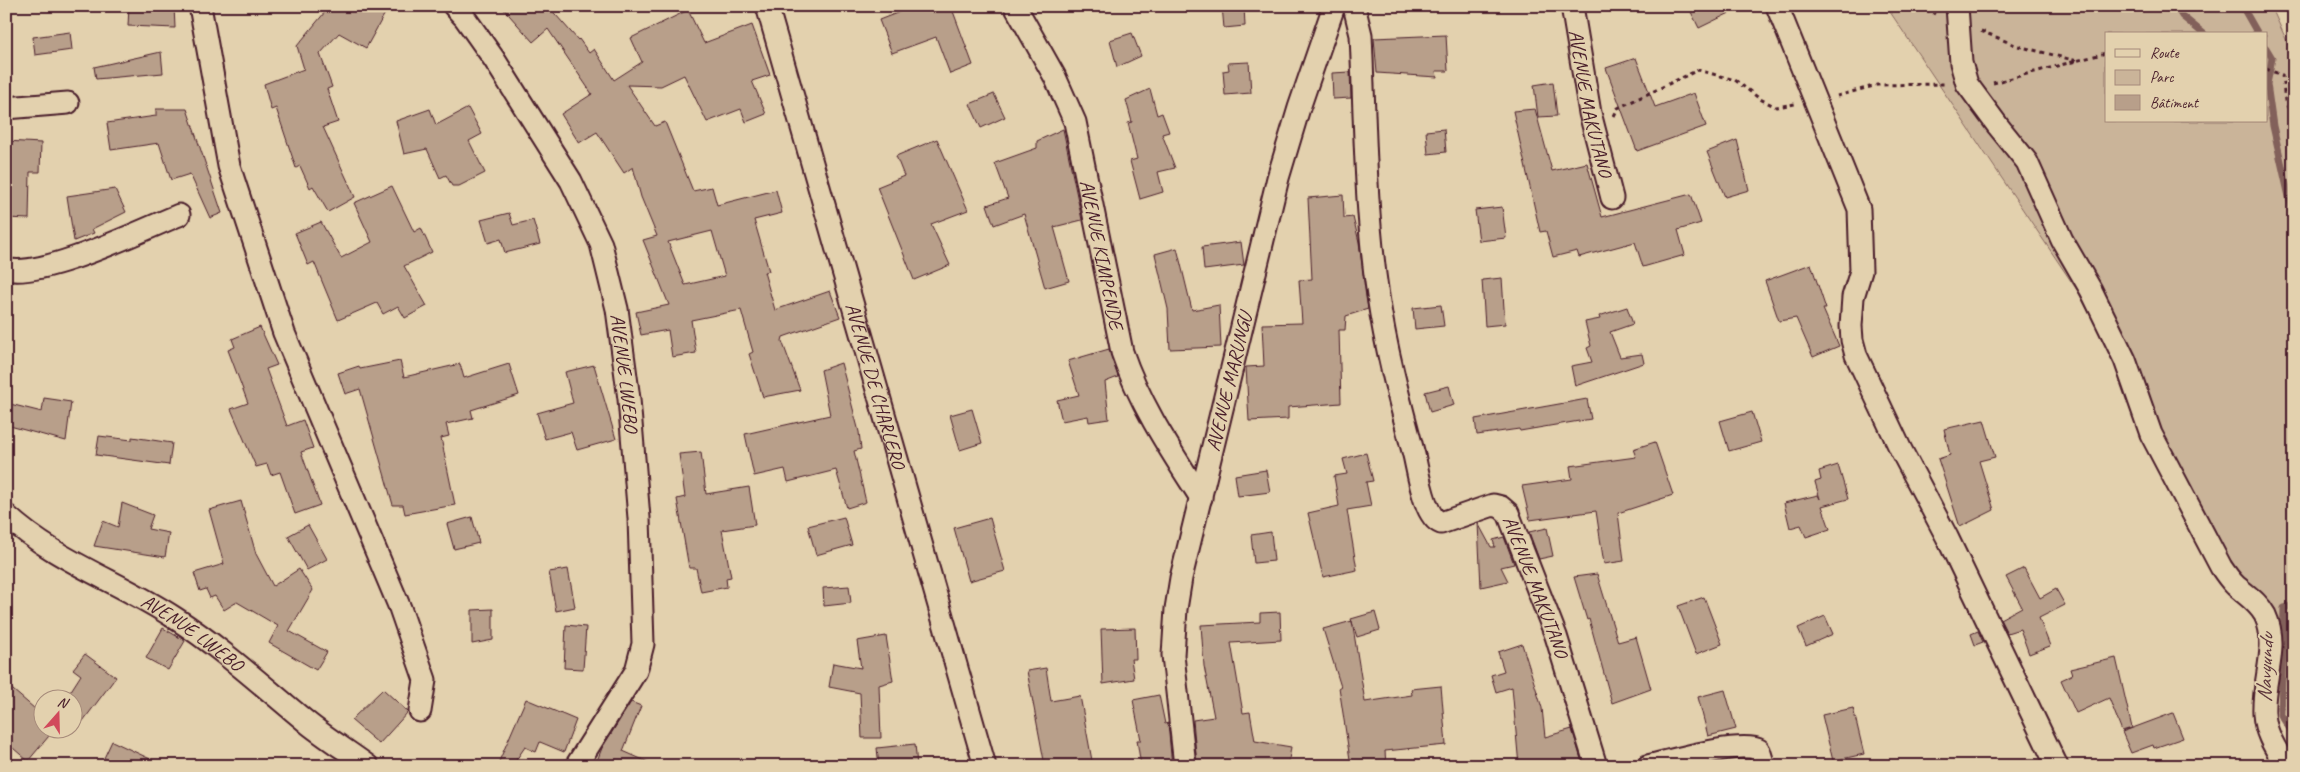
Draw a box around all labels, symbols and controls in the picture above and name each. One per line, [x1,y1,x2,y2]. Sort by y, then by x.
street label: AVENUE MAKUTANO [1564,28,1619,181]
legend [2105,32,2268,122]
text: Route [2150,44,2180,63]
text: Parc [2150,68,2174,87]
text: Bâtiment [2150,94,2200,113]
street label: AVENUE KIMPENDE [1075,178,1130,334]
street label: AVENUE DE CHARLERO [840,300,912,473]
street label: AVENUE MARUNGU [1200,307,1258,453]
street label: AVENUE LWEBO [605,312,644,435]
street label: AVENUE MAKUTANO [1498,512,1575,662]
street label: AVENUE LWEBO [137,588,250,678]
water label: Navyundu [2251,630,2279,703]
north arrow [32,690,82,740]
text: N [55,693,71,713]

